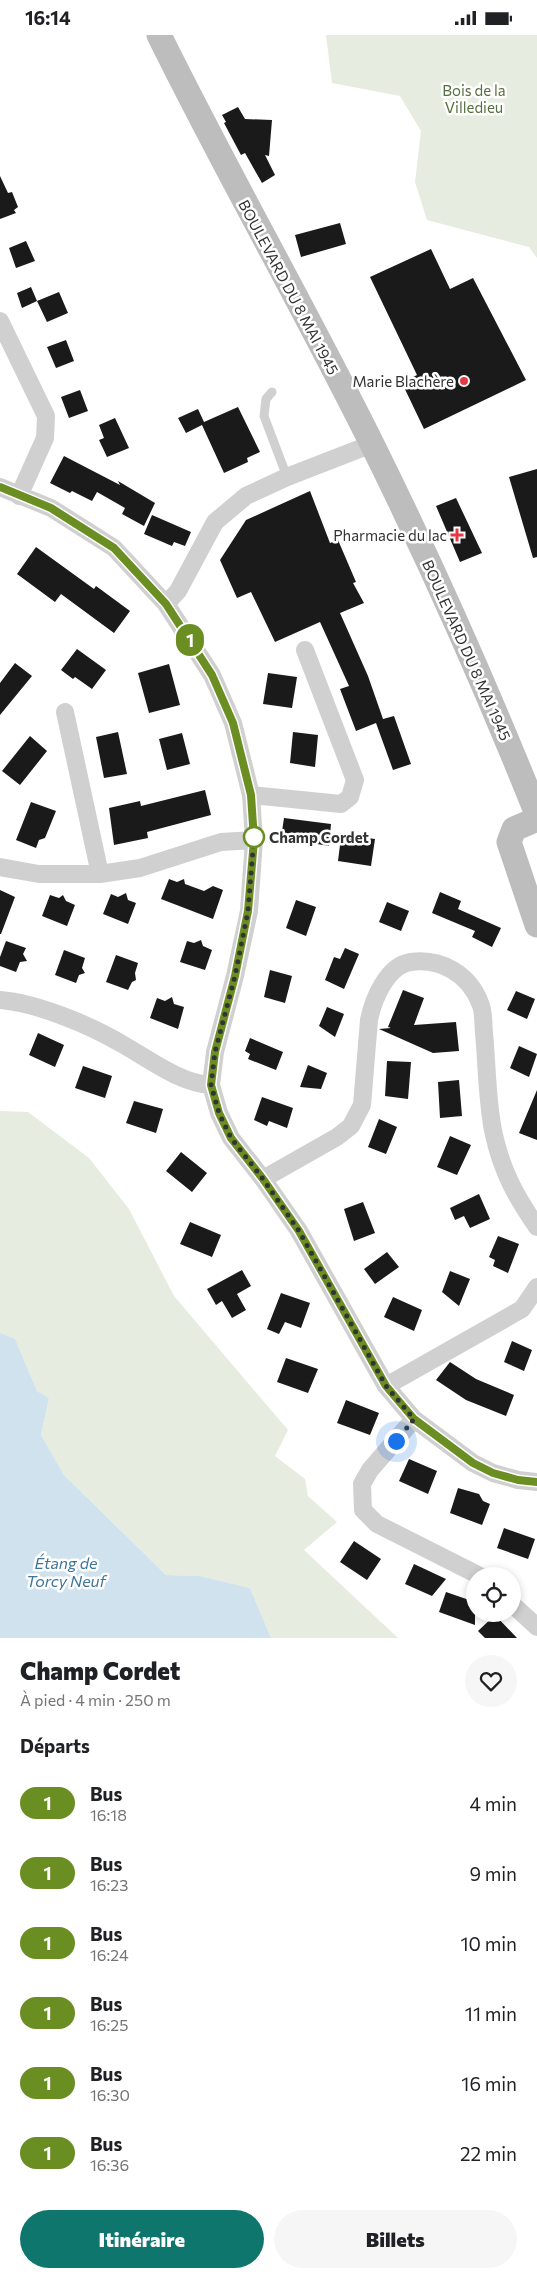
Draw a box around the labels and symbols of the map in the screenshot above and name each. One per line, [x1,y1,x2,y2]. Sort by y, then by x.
park label: Bois de la Villedieu [442,81,506,116]
street label: BOULEVARD DU 8 MAI 1945 [235,196,343,378]
place label: Marie Blachère [352,372,454,390]
marker: Marie Blachère [458,375,470,387]
place label: Pharmacie du lac [333,526,447,544]
marker: Pharmacie du lac [451,529,463,541]
street label: BOULEVARD DU 8 MAI 1945 [419,557,515,743]
line badge: 1 [174,624,206,656]
marker: Champ Cordet [243,826,265,848]
place label: Champ Cordet [269,828,369,846]
your location [384,1429,409,1454]
water label: Étang de Torcy Neuf [26,1553,108,1590]

